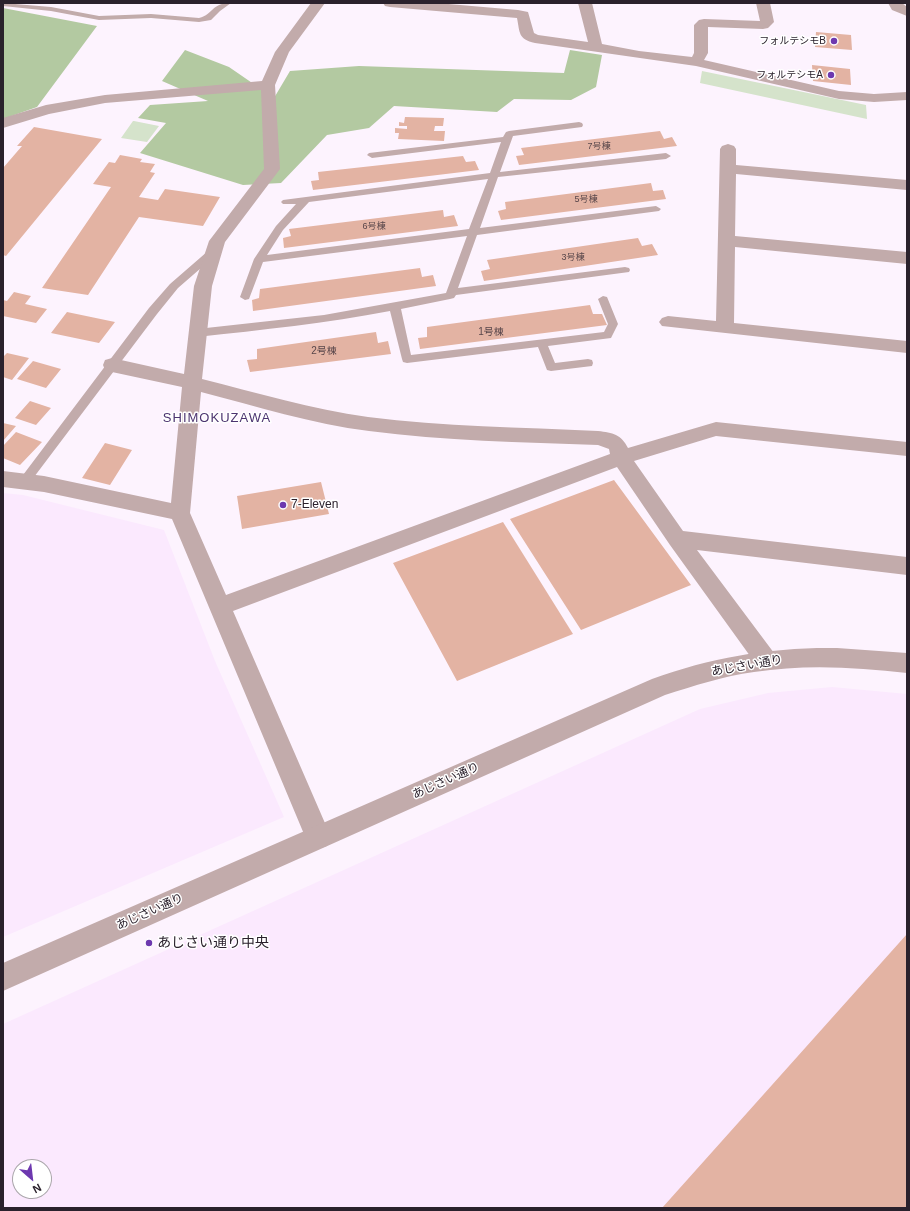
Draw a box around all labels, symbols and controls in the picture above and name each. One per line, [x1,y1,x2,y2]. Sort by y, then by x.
place label: フォルテシモB [759,35,826,47]
marker: フォルテシモB [829,36,839,46]
place label: フォルテシモA [756,69,823,81]
marker: フォルテシモA [826,70,836,80]
house number: 7号棟 [587,142,611,152]
house number: 5号棟 [574,195,598,205]
house number: 6号棟 [362,222,386,232]
house number: 3号棟 [561,253,585,263]
house number: 1号棟 [478,326,504,338]
house number: 2号棟 [311,345,337,357]
district label: SHIMOKUZAWA [163,410,271,426]
place label: 7-Eleven [291,498,338,512]
marker: 7-Eleven [278,500,288,510]
street label: あじさい通り [710,653,784,679]
street label: あじさい通り [410,760,482,802]
street label: あじさい通り [114,891,186,933]
place label: あじさい通り中央 [157,935,269,951]
marker: あじさい通り中央 [144,938,154,948]
north arrow [12,1159,52,1199]
text: N [31,1182,43,1196]

